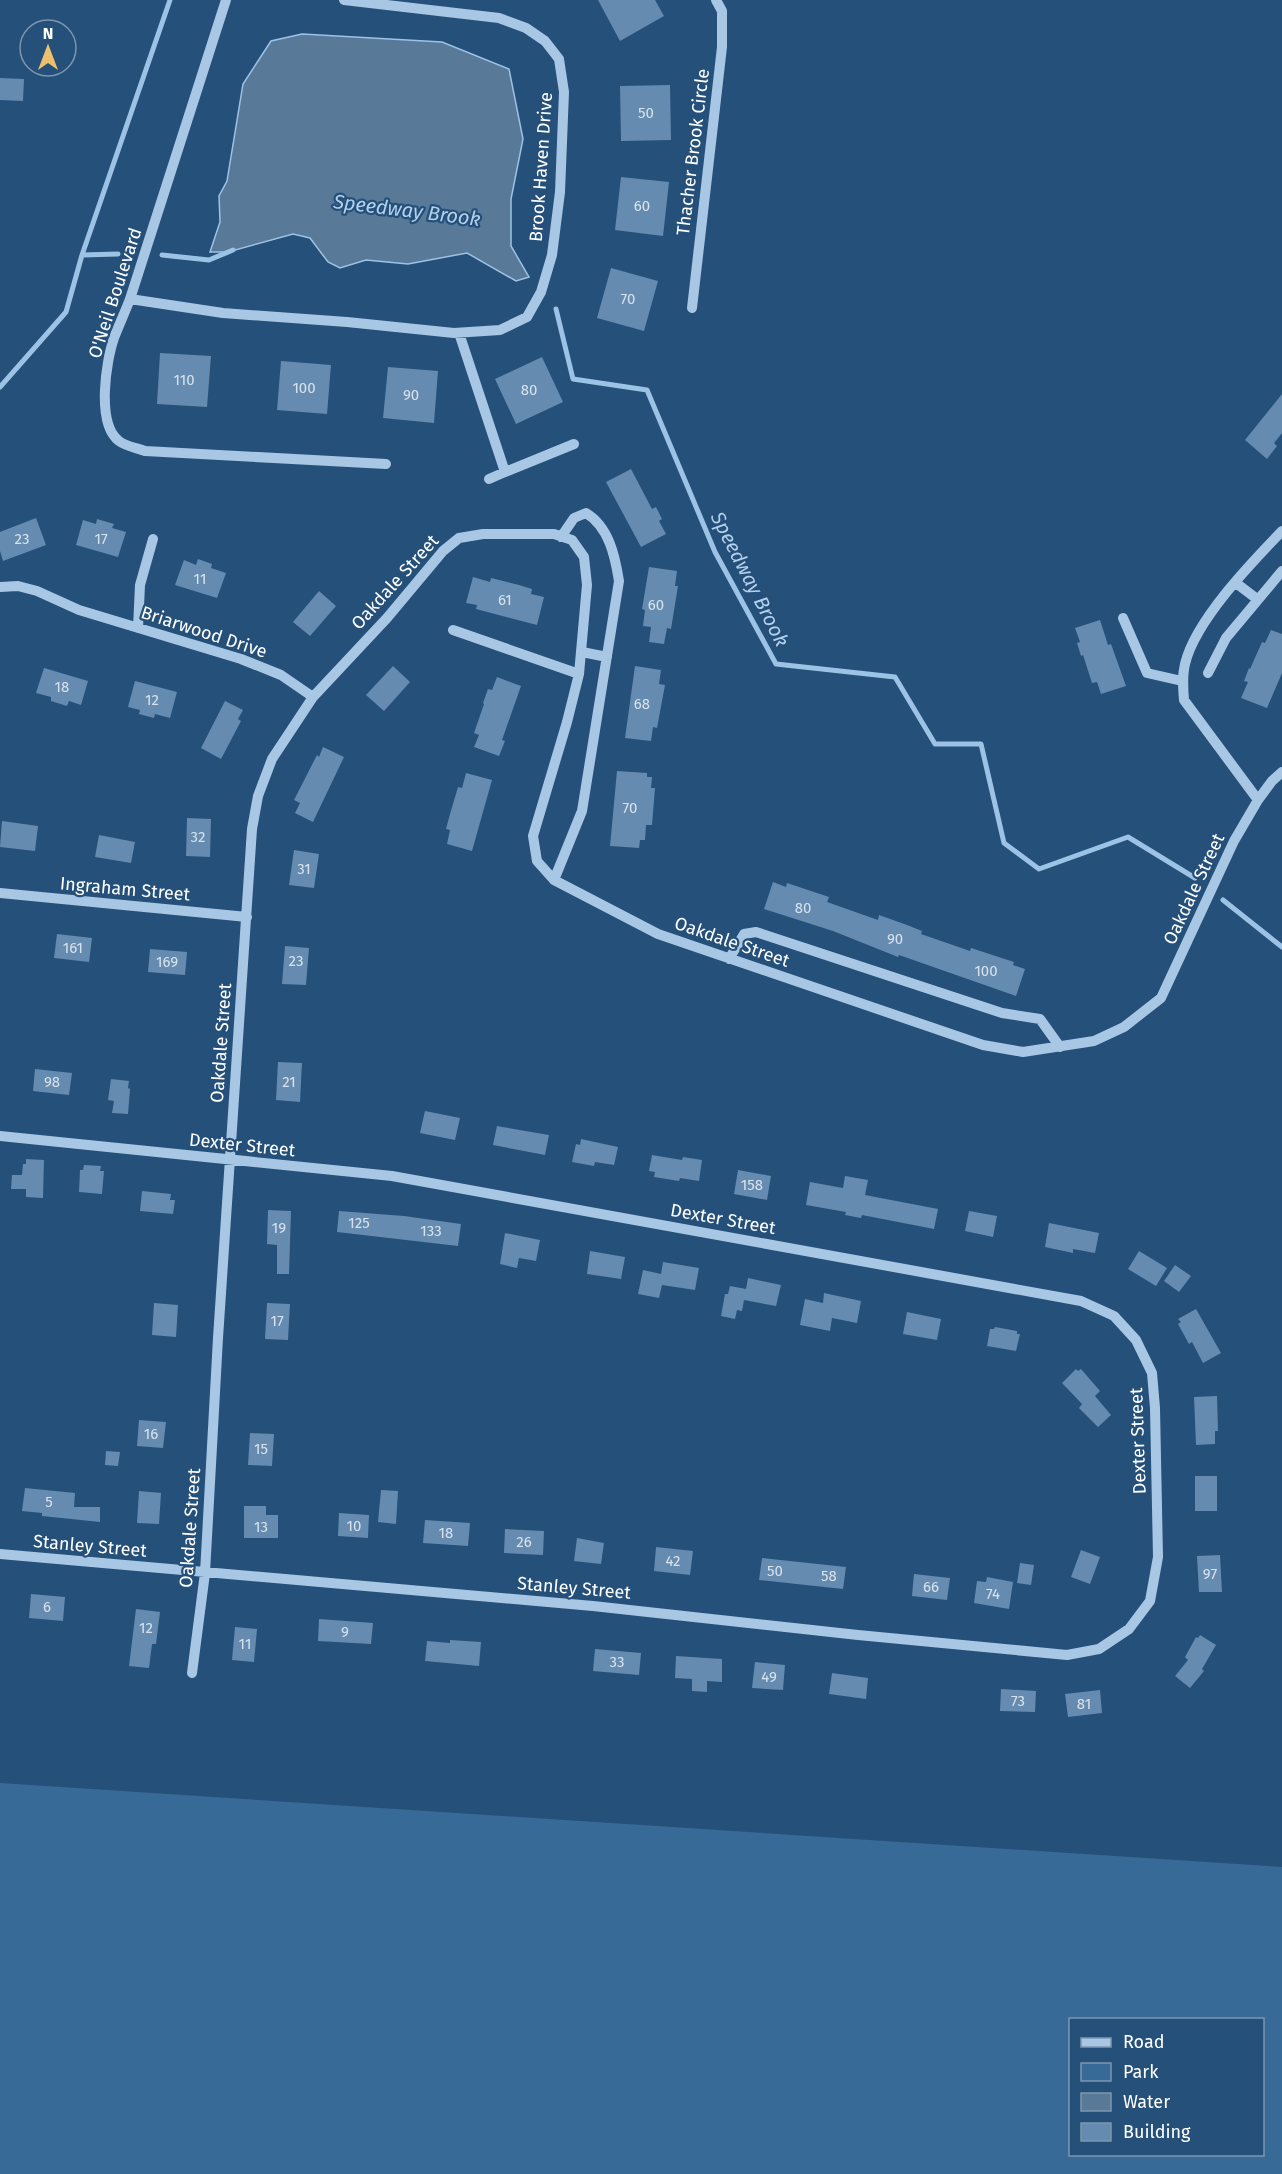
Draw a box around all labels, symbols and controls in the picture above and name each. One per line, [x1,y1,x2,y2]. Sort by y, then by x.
north arrow [18,18,78,78]
text: N [43,24,53,43]
street label: Thacher Brook Circle [672,67,714,237]
street label: Brook Haven Drive [525,91,557,243]
house number: 50 [638,104,654,122]
water label: Speedway Brook [331,189,482,231]
house number: 60 [634,197,650,215]
street label: O'Neil Boulevard [84,225,146,361]
house number: 70 [621,290,635,308]
house number: 110 [173,371,195,389]
house number: 100 [292,379,316,397]
house number: 80 [521,381,537,399]
house number: 90 [403,386,419,404]
water label: Speedway Brook [705,507,794,650]
house number: 23 [15,530,29,548]
house number: 17 [94,530,108,548]
street label: Oakdale Street [347,530,444,634]
house number: 11 [194,570,206,588]
house number: 61 [498,591,512,609]
house number: 60 [648,596,664,614]
street label: Briarwood Drive [138,601,270,663]
house number: 18 [55,678,69,696]
house number: 12 [145,691,159,709]
house number: 68 [634,695,650,713]
house number: 70 [623,799,637,817]
house number: 32 [191,828,205,846]
street label: Oakdale Street [1159,829,1230,948]
house number: 31 [297,860,311,878]
street label: Ingraham Street [59,872,192,906]
house number: 80 [795,899,811,917]
street label: Oakdale Street [672,912,793,972]
house number: 90 [887,930,903,948]
house number: 161 [63,939,83,957]
house number: 23 [289,952,303,970]
house number: 169 [156,953,178,971]
house number: 100 [974,962,998,980]
street label: Oakdale Street [206,982,236,1104]
house number: 98 [44,1073,60,1091]
house number: 21 [282,1073,296,1091]
street label: Dexter Street [188,1128,297,1162]
house number: 158 [741,1176,763,1194]
street label: Dexter Street [669,1199,778,1239]
house number: 125 [348,1214,370,1232]
house number: 19 [272,1219,286,1237]
house number: 133 [420,1222,442,1240]
house number: 17 [270,1312,284,1330]
street label: Dexter Street [1125,1387,1151,1495]
house number: 16 [144,1425,158,1443]
house number: 15 [254,1440,268,1458]
street label: Oakdale Street [175,1467,205,1589]
house number: 5 [45,1493,53,1511]
house number: 10 [347,1517,361,1535]
house number: 13 [254,1518,268,1536]
house number: 18 [439,1524,453,1542]
street label: Stanley Street [32,1530,148,1562]
house number: 26 [516,1533,532,1551]
house number: 42 [665,1552,681,1570]
house number: 50 [767,1562,783,1580]
house number: 97 [1203,1565,1217,1583]
house number: 58 [821,1567,837,1585]
street label: Stanley Street [516,1572,632,1604]
house number: 66 [923,1578,939,1596]
house number: 74 [986,1585,1000,1603]
house number: 6 [43,1598,51,1616]
house number: 12 [139,1619,153,1637]
house number: 9 [341,1623,349,1641]
house number: 11 [239,1635,251,1653]
house number: 33 [610,1653,624,1671]
house number: 49 [761,1668,777,1686]
house number: 73 [1011,1692,1025,1710]
house number: 81 [1077,1695,1091,1713]
legend [1069,2018,1264,2156]
text: Road [1123,2031,1165,2053]
text: Park [1123,2061,1159,2083]
text: Water [1123,2091,1170,2113]
text: Building [1123,2121,1191,2143]

